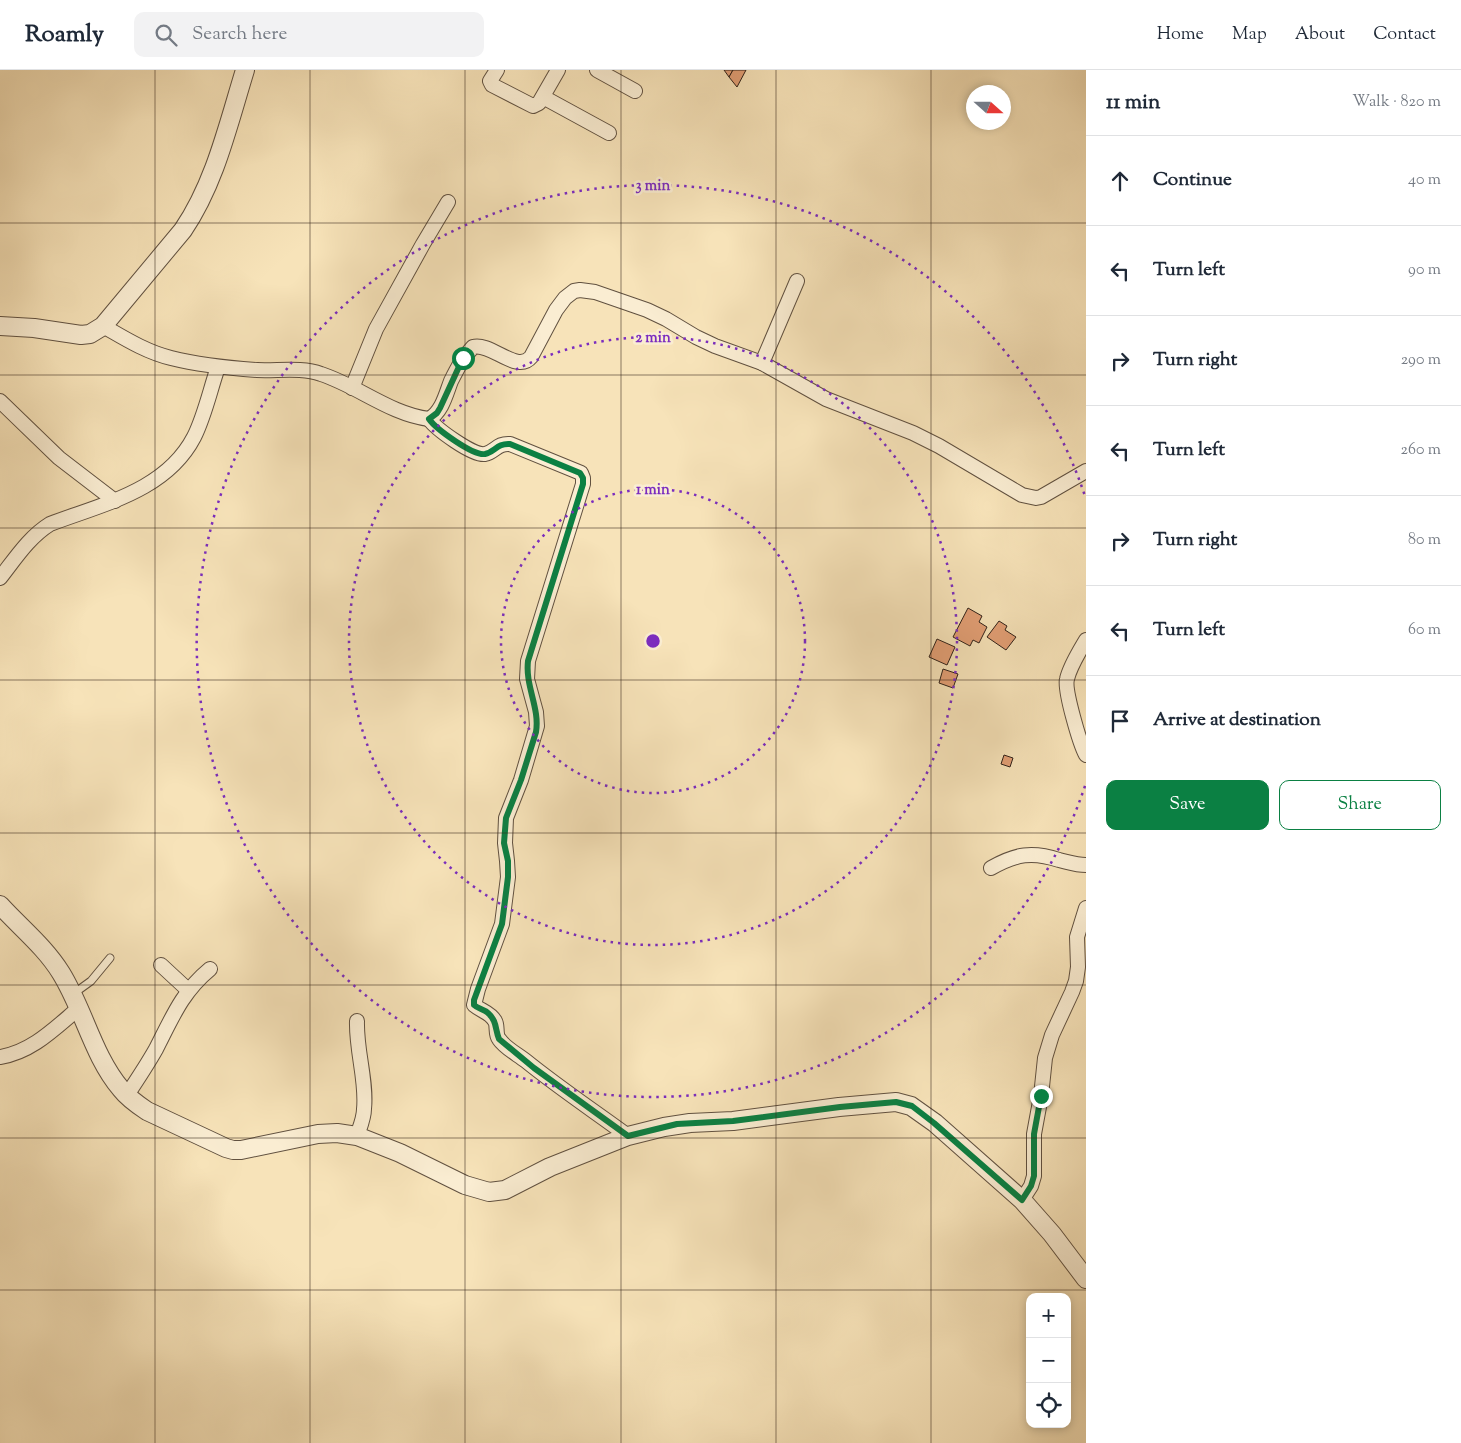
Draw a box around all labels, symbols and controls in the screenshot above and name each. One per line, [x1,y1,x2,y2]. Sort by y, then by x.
search box [134,12,484,57]
text: Roamly [25,18,104,52]
icon: search [152,21,180,49]
text: Search here [192,21,287,48]
text: Home [1157,22,1204,48]
text: Map [1232,22,1267,48]
text: About [1295,22,1345,48]
text: Contact [1373,22,1436,48]
north arrow [966,85,1011,130]
text: 11 min [1106,88,1161,118]
text: Walk · 820 m [1352,91,1441,114]
icon: ahead [1106,167,1134,195]
text: Continue [1153,167,1232,194]
text: 40 m [1408,169,1441,192]
text: 3 min [636,176,671,197]
icon: left [1106,257,1134,285]
text: Turn left [1153,257,1225,284]
text: 90 m [1408,259,1441,282]
text: 2 min [635,328,671,349]
route start [452,347,475,370]
icon: right [1106,347,1134,375]
text: Turn right [1153,347,1237,374]
text: 290 m [1401,349,1441,372]
icon: left [1106,437,1134,465]
text: Turn left [1153,437,1225,464]
text: 260 m [1400,439,1441,462]
text: 1 min [636,480,670,501]
icon: right [1106,527,1134,555]
text: Turn right [1153,527,1237,554]
text: 80 m [1408,529,1441,552]
icon: left [1106,617,1134,645]
text: Turn left [1153,617,1225,644]
text: 60 m [1408,619,1441,642]
centre of rings [644,632,662,650]
icon: arrive [1106,707,1134,735]
text: Arrive at destination [1153,707,1321,734]
button: Save [1106,780,1269,830]
button: Share [1279,780,1441,830]
route end [1030,1085,1053,1108]
map controls [1026,1293,1071,1428]
button: + [1026,1293,1071,1338]
button: − [1026,1338,1071,1383]
button: locate [1026,1383,1071,1428]

